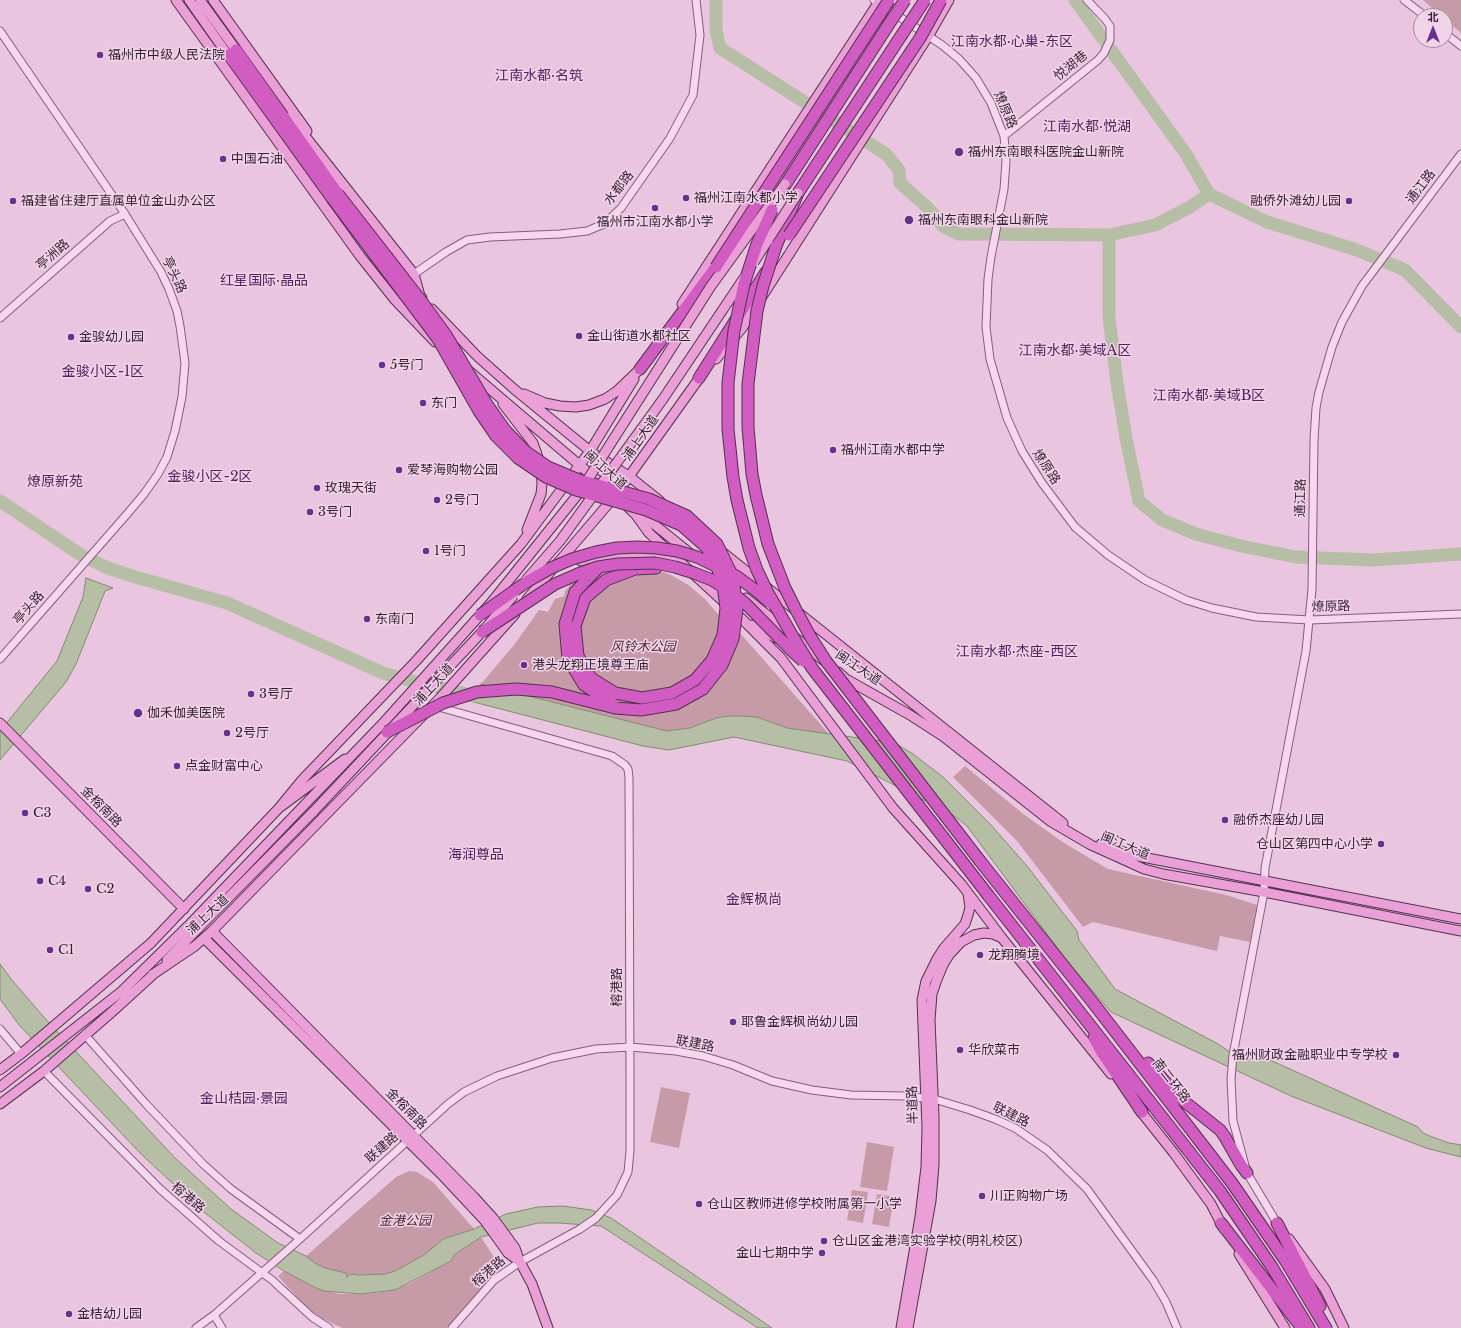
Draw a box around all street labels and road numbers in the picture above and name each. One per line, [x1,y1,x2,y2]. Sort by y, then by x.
street label: 悦湖巷 [1051,48,1091,84]
street label: 燎原路 [990,89,1020,131]
street label: 通江路 [1403,167,1439,207]
street label: 水都路 [601,168,637,208]
street label: 亭洲路 [33,236,73,274]
street label: 亭头路 [158,254,190,296]
street label: 浦上大道 [620,412,662,464]
street label: 燎原路 [1029,446,1063,488]
street label: 闽江大道 [580,447,630,493]
street label: 通江路 [1293,478,1309,518]
street label: 亭头路 [10,588,48,628]
street label: 燎原路 [1311,599,1351,615]
street label: 闽江大道 [832,647,884,689]
street label: 浦上大道 [411,661,457,709]
street label: 金榕南路 [77,783,125,831]
street label: 闽江大道 [1098,829,1152,863]
street label: 浦上大道 [184,892,232,938]
street label: 榕港路 [609,968,625,1006]
street label: 联建路 [674,1033,716,1055]
street label: 南二环路 [1149,1056,1193,1106]
street label: 金榕南路 [382,1085,430,1133]
street label: 半道路 [905,1085,921,1125]
street label: 联建路 [990,1099,1032,1131]
street label: 联建路 [362,1129,402,1167]
street label: 榕港路 [168,1179,208,1217]
street label: 榕港路 [469,1253,509,1291]

